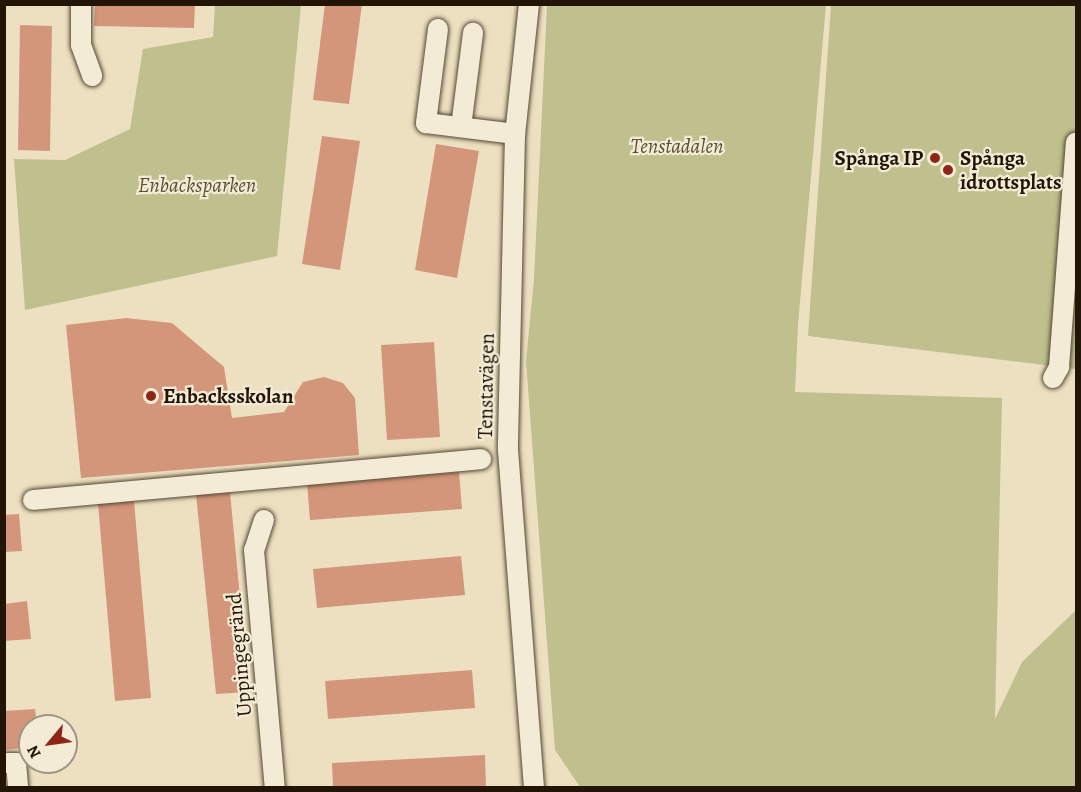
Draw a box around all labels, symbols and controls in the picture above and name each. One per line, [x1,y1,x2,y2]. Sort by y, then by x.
park label: Tenstadalen [631,133,723,159]
place label: Spånga IP [835,145,923,171]
place label: Spånga idrottsplats [960,145,1062,195]
marker: Spånga IP [928,151,942,165]
marker: Spånga idrottsplats [941,163,955,177]
park label: Enbacksparken [138,172,256,198]
street label: Tenstavägen [472,333,500,439]
place label: Enbacksskolan [163,383,294,409]
marker: Enbacksskolan [144,389,158,403]
street label: Uppingegränd [221,592,257,718]
north arrow [18,714,78,774]
text: N [22,741,46,762]

